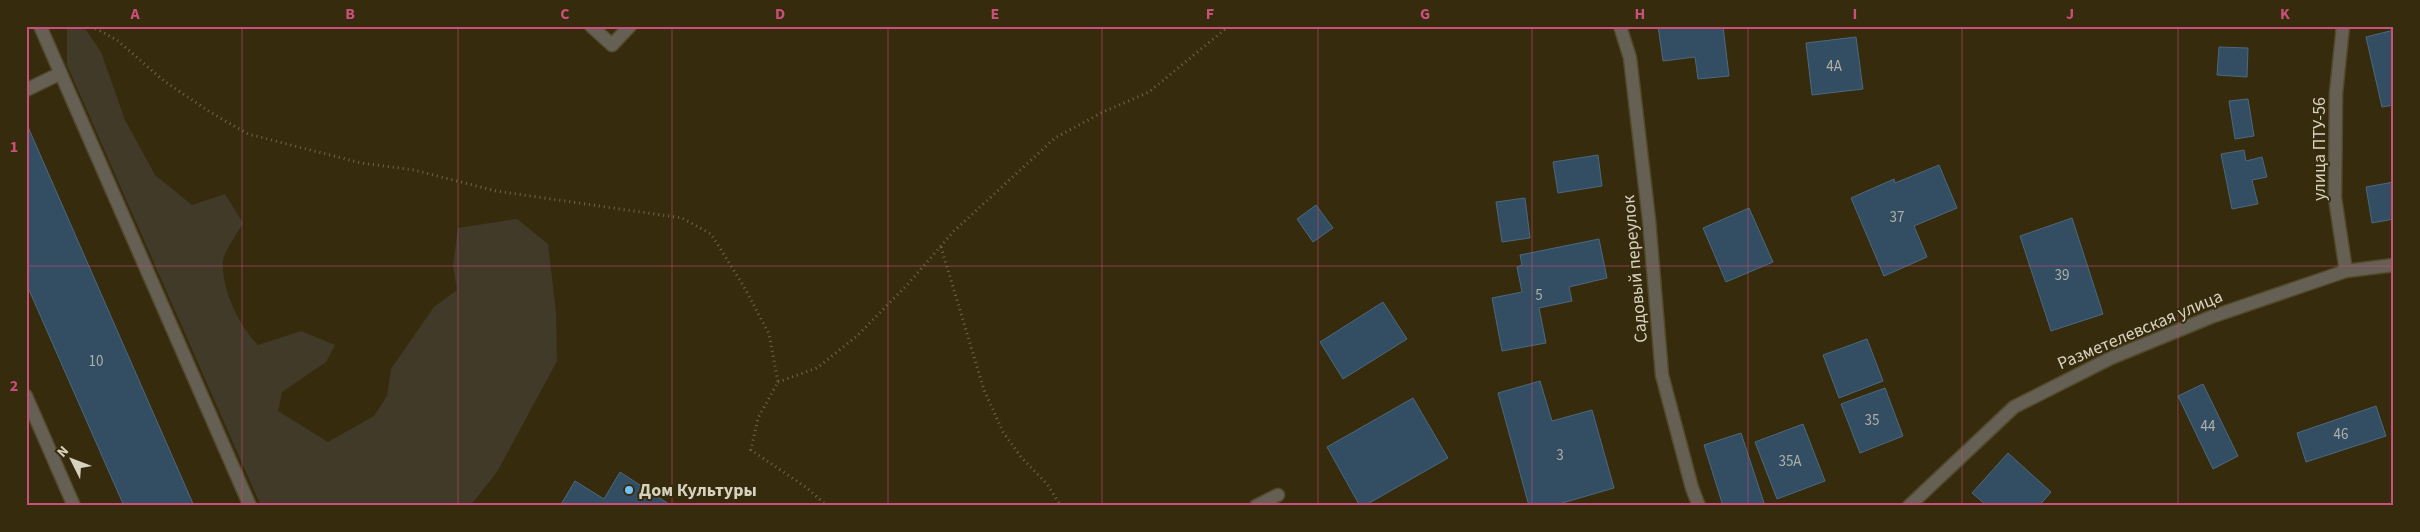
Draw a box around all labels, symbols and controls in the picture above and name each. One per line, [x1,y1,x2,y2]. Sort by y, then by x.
text: A [129,3,140,25]
text: B [345,3,355,25]
text: C [560,3,570,25]
text: D [775,3,785,25]
text: E [991,3,999,25]
text: F [1206,3,1214,25]
text: G [1420,3,1430,25]
text: H [1635,3,1645,25]
text: I [1853,3,1857,25]
text: J [2066,3,2074,25]
text: K [2280,3,2290,25]
house number: 4А [1826,56,1843,77]
street label: улица ПТУ-56 [2307,97,2332,201]
text: 1 [10,136,18,158]
street label: Садовый переулок [1616,194,1654,344]
house number: 37 [1890,207,1904,228]
house number: 39 [2055,265,2069,286]
street label: Разметелевская улица [2053,284,2227,376]
house number: 5 [1535,285,1543,306]
house number: 10 [89,351,103,372]
text: 2 [10,375,18,397]
house number: 35 [1865,410,1879,431]
house number: 44 [2201,416,2216,437]
house number: 46 [2334,424,2348,445]
north arrow [48,434,98,484]
text: N [53,442,74,462]
house number: 3 [1556,445,1564,466]
house number: 35А [1778,451,1802,472]
place label: Дом Культуры [639,478,757,503]
marker: Дом Культуры [623,484,635,496]

